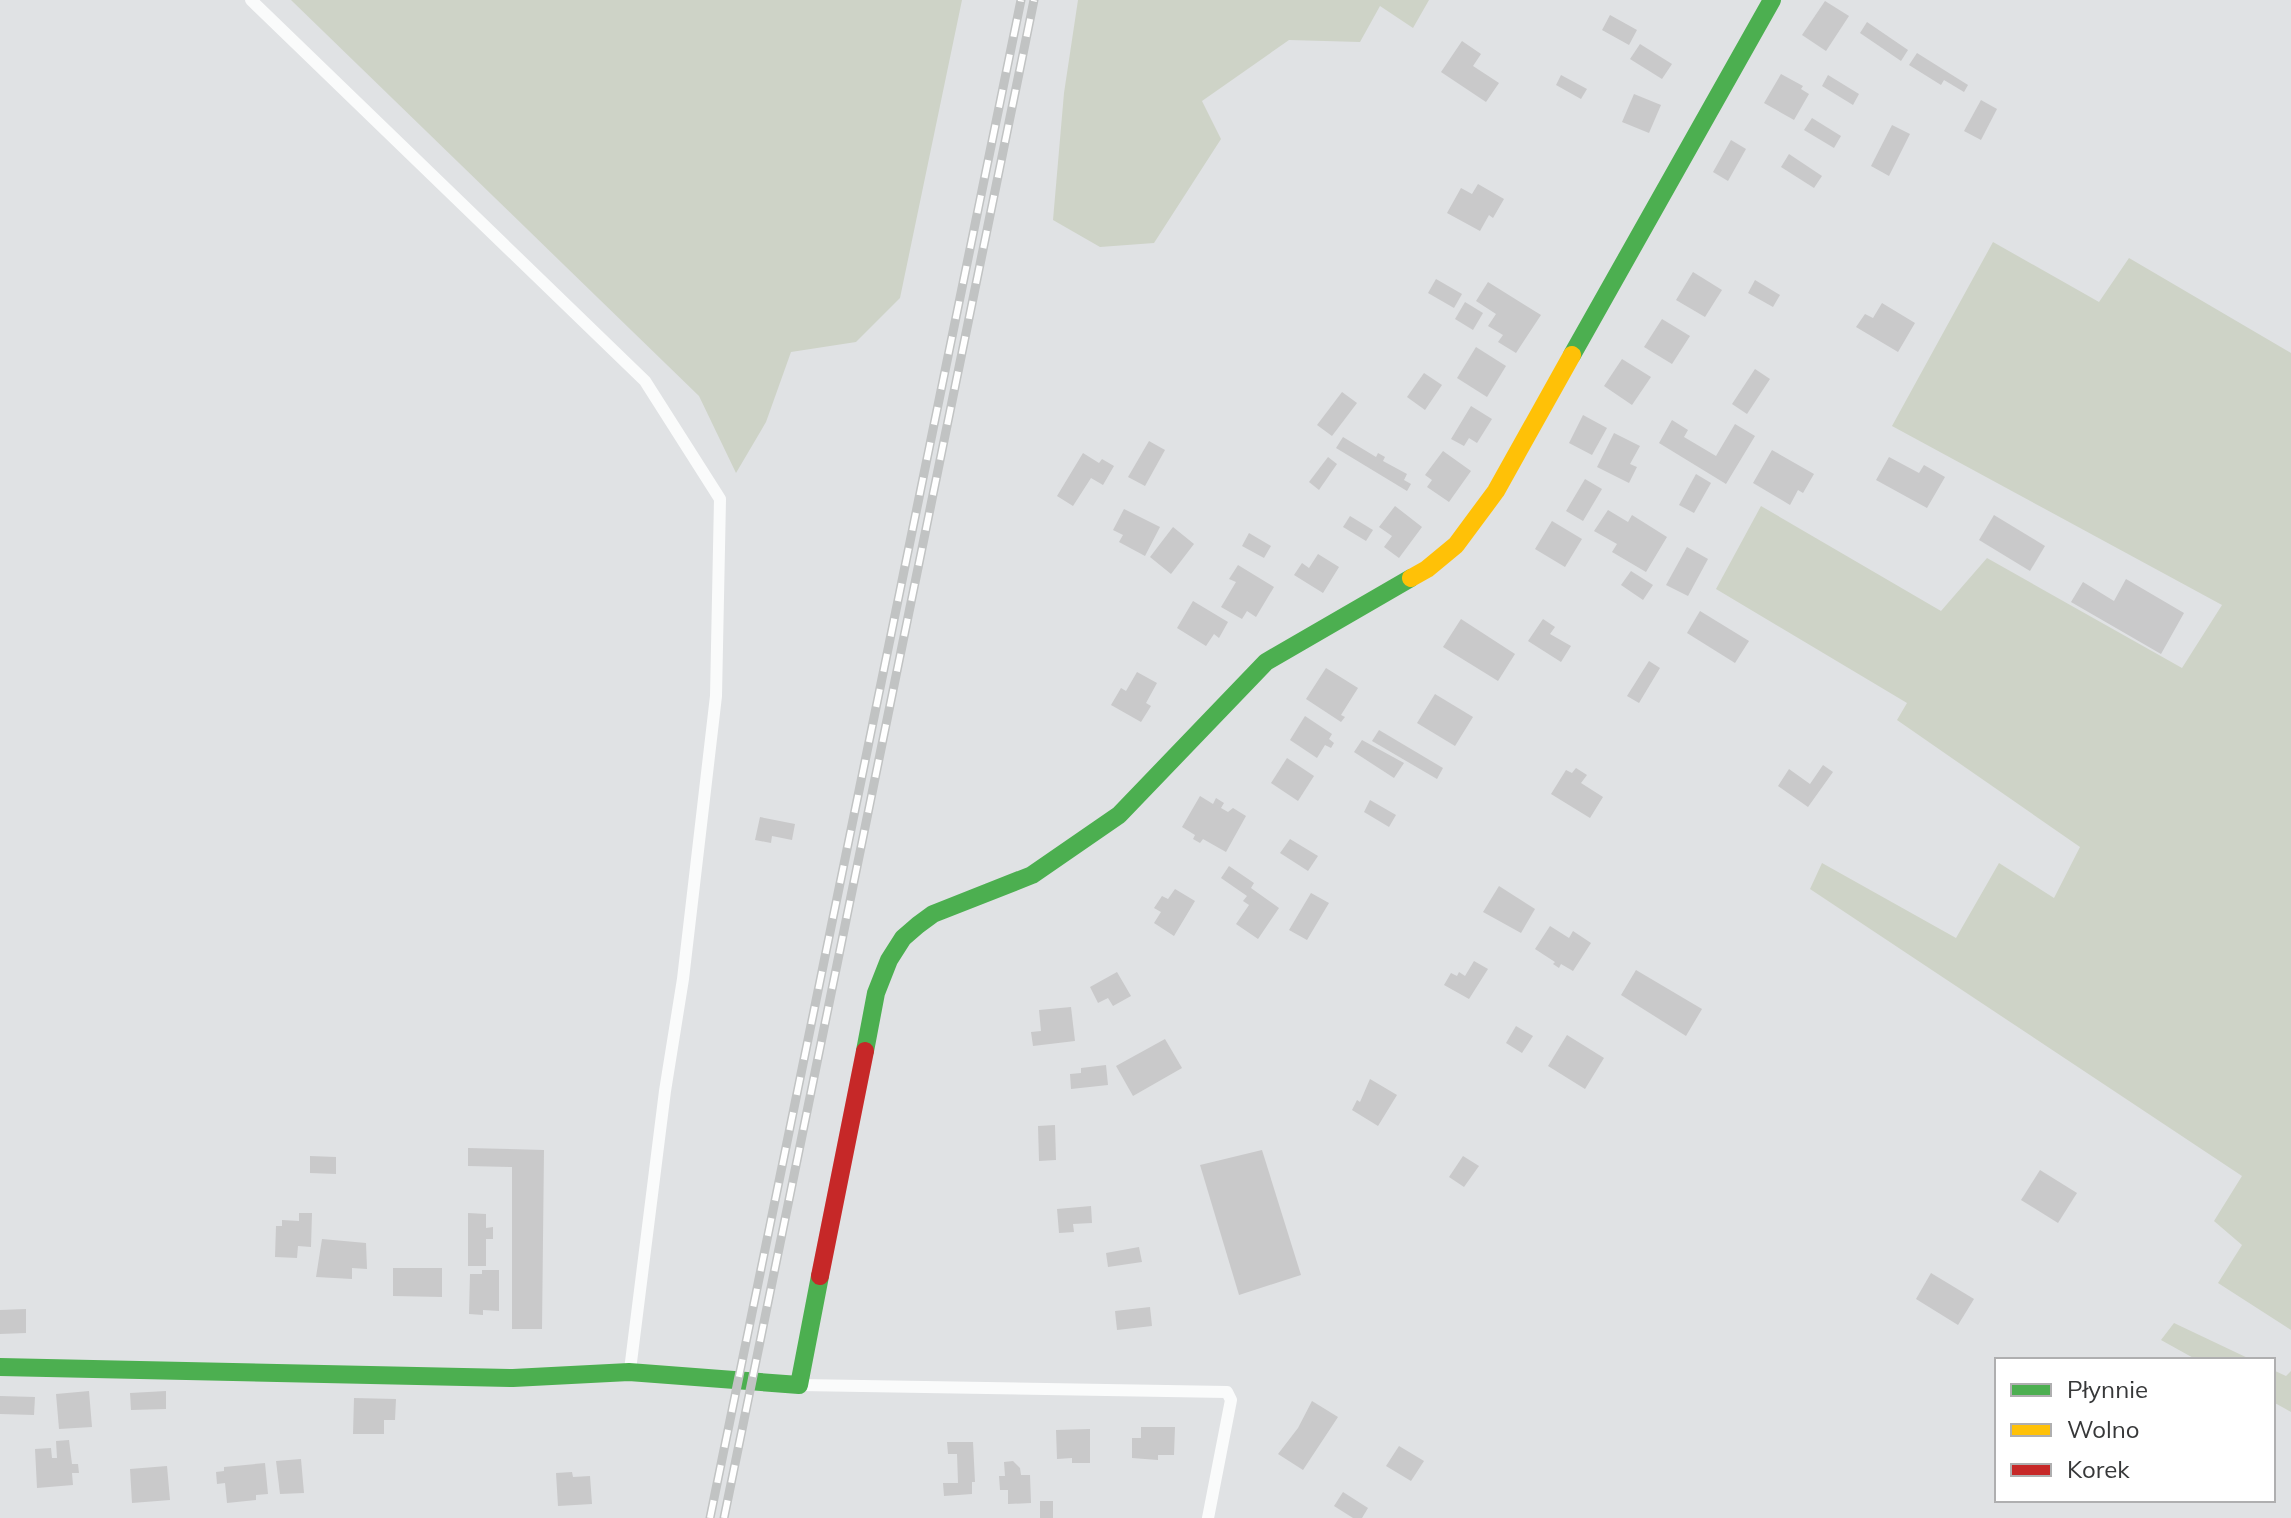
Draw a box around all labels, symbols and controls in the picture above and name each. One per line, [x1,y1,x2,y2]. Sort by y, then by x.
legend [1995,1358,2275,1502]
text: Płynnie [2067,1374,2148,1404]
text: Wolno [2067,1414,2139,1444]
text: Korek [2067,1454,2130,1484]

